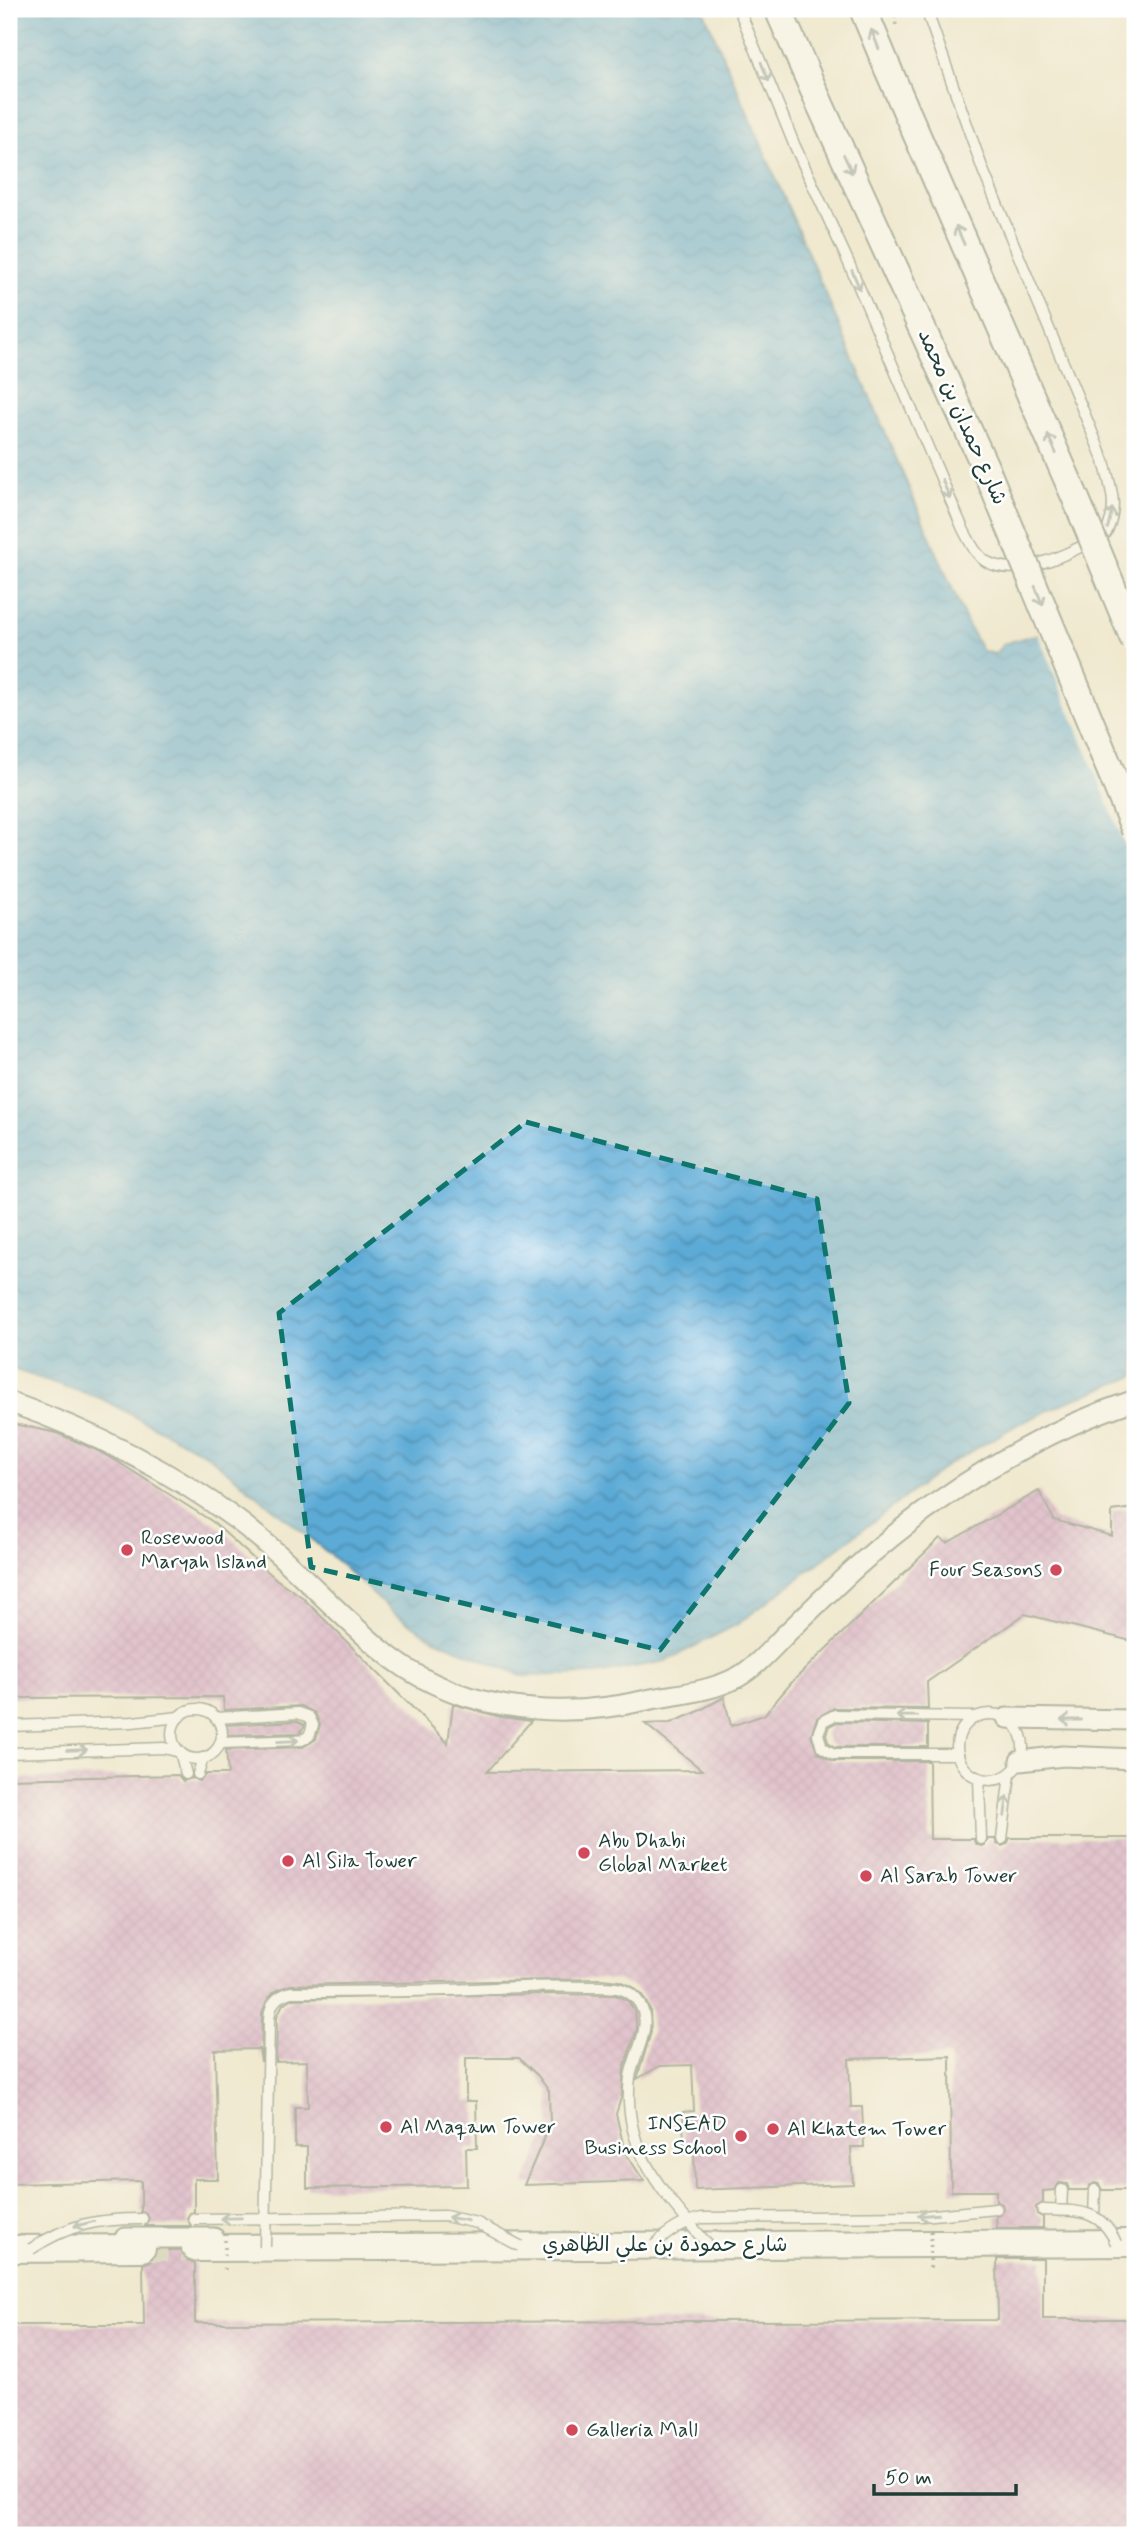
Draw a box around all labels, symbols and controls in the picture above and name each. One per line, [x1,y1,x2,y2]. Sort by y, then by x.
one-way arrow [868,29,881,50]
one-way arrow [759,61,772,82]
one-way arrow [842,153,855,174]
one-way arrow [953,225,966,247]
one-way arrow [850,269,863,290]
street label: شارع حمدان بن محمد [911,325,1013,509]
one-way arrow [1044,434,1057,455]
one-way arrow [940,478,953,500]
one-way arrow [1104,507,1118,530]
one-way arrow [1034,585,1047,606]
place label: Rosewood Maryah Island [141,1524,267,1576]
marker: Rosewood Maryah Island [119,1542,135,1558]
place label: Four Seasons [929,1556,1042,1584]
marker: Four Seasons [1048,1562,1064,1578]
one-way arrow [896,1709,919,1723]
one-way arrow [1060,1713,1083,1727]
one-way arrow [276,1734,299,1747]
one-way arrow [65,1743,88,1756]
one-way arrow [999,1795,1012,1818]
place label: Abu Dhabi Global Market [598,1827,728,1879]
marker: Abu Dhabi Global Market [576,1845,592,1861]
place label: Al Sila Tower [302,1847,417,1875]
marker: Al Sila Tower [280,1853,296,1869]
place label: Al Sarab Tower [880,1862,1017,1890]
marker: Al Sarab Tower [858,1868,874,1884]
place label: INSEAD Business School [584,2110,727,2162]
place label: Al Maqam Tower [400,2113,556,2141]
place label: Al Khatem Tower [787,2115,946,2143]
marker: Al Maqam Tower [378,2119,394,2135]
marker: Al Khatem Tower [765,2121,781,2137]
marker: INSEAD Business School [733,2128,749,2144]
one-way arrow [918,2209,940,2222]
one-way arrow [220,2211,243,2225]
one-way arrow [447,2212,470,2225]
one-way arrow [73,2218,96,2231]
street label: شارع حمودة بن علي الظاهري [542,2231,788,2263]
place label: Galleria Mall [586,2416,698,2444]
marker: Galleria Mall [564,2422,580,2438]
scale bar [874,2453,1016,2497]
text: 50 m [885,2464,932,2492]

